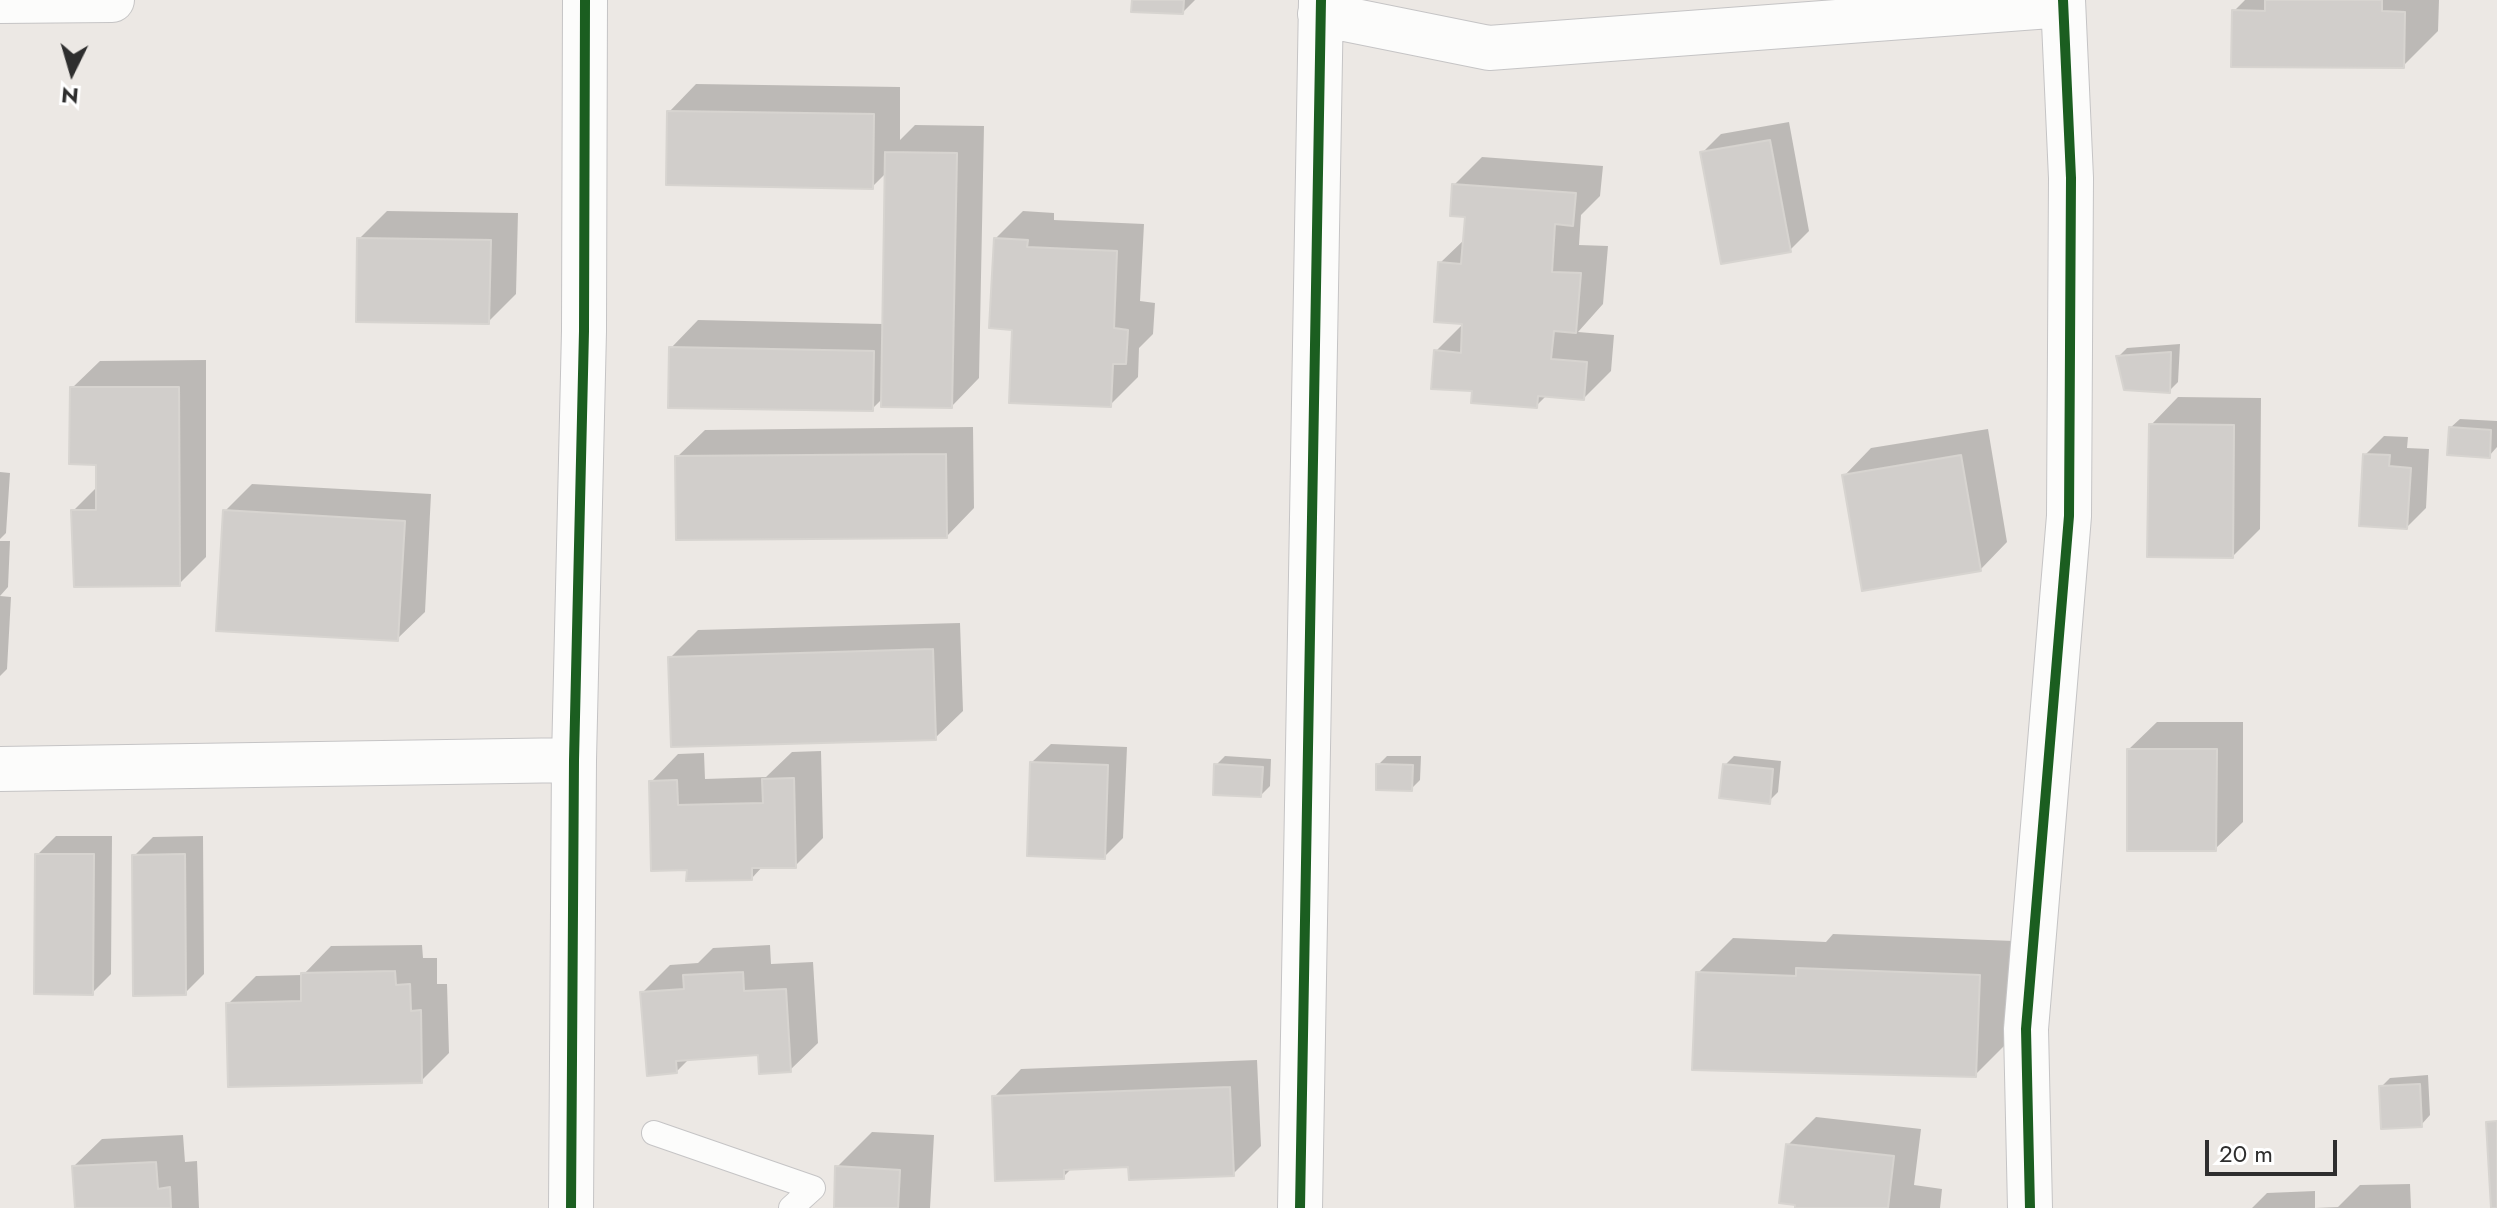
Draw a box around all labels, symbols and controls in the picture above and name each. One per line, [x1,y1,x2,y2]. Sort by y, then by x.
north arrow [32,32,112,112]
text: N [60,79,80,113]
scale bar [2209,1124,2341,1174]
text: 20 m [2219,1136,2273,1171]

